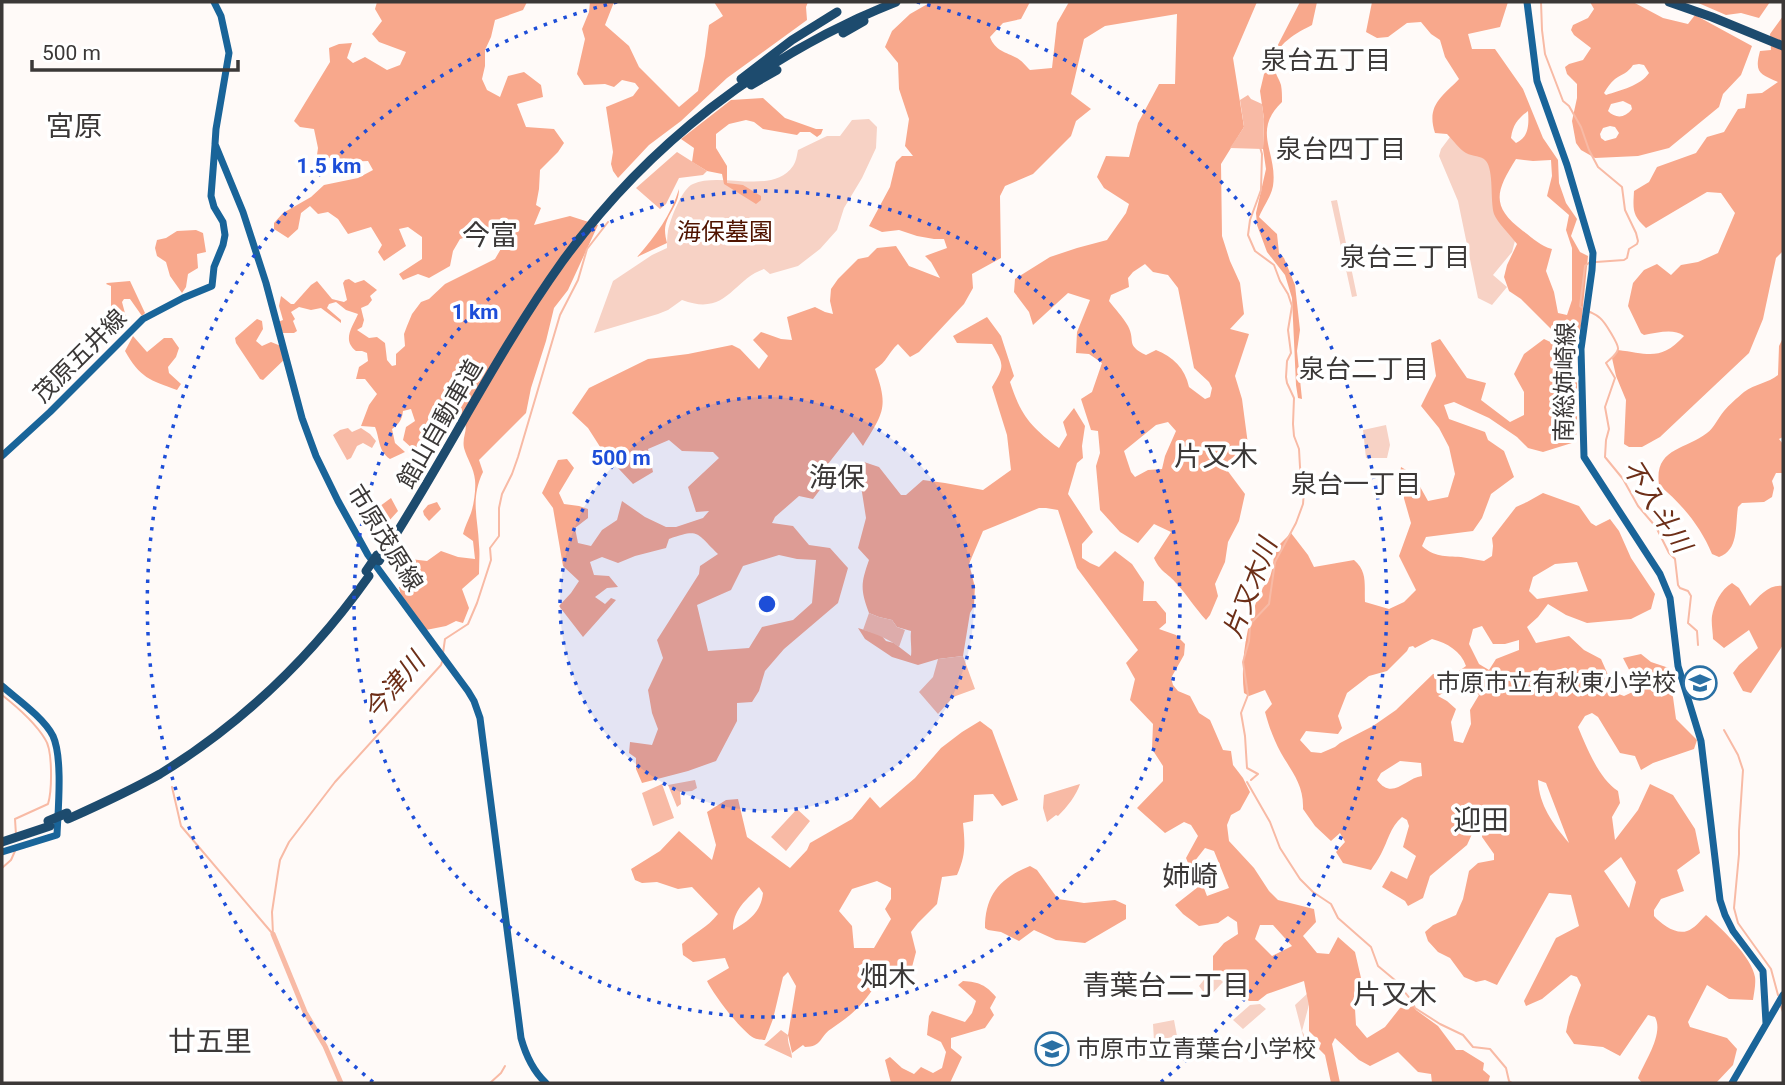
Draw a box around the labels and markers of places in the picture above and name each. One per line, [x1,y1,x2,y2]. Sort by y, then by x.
centre of rings [755,592,779,616]
school or university icon: 市原市立有秋東小学校 [1681,664,1719,702]
place label: 市原市立有秋東小学校 [1436,669,1676,697]
school or university icon: 市原市立青葉台小学校 [1033,1030,1071,1068]
place label: 市原市立青葉台小学校 [1076,1035,1316,1063]

